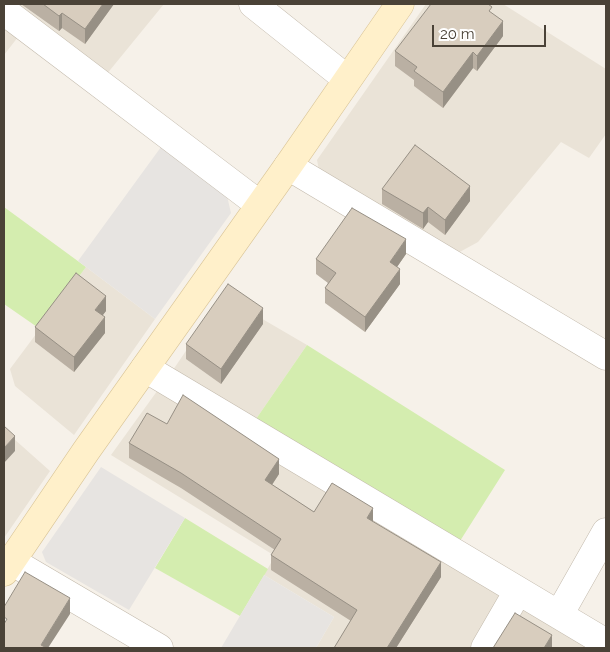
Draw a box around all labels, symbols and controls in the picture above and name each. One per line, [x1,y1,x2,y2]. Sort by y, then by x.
scale bar [435,15,549,47]
text: 20 m [440,25,475,43]

